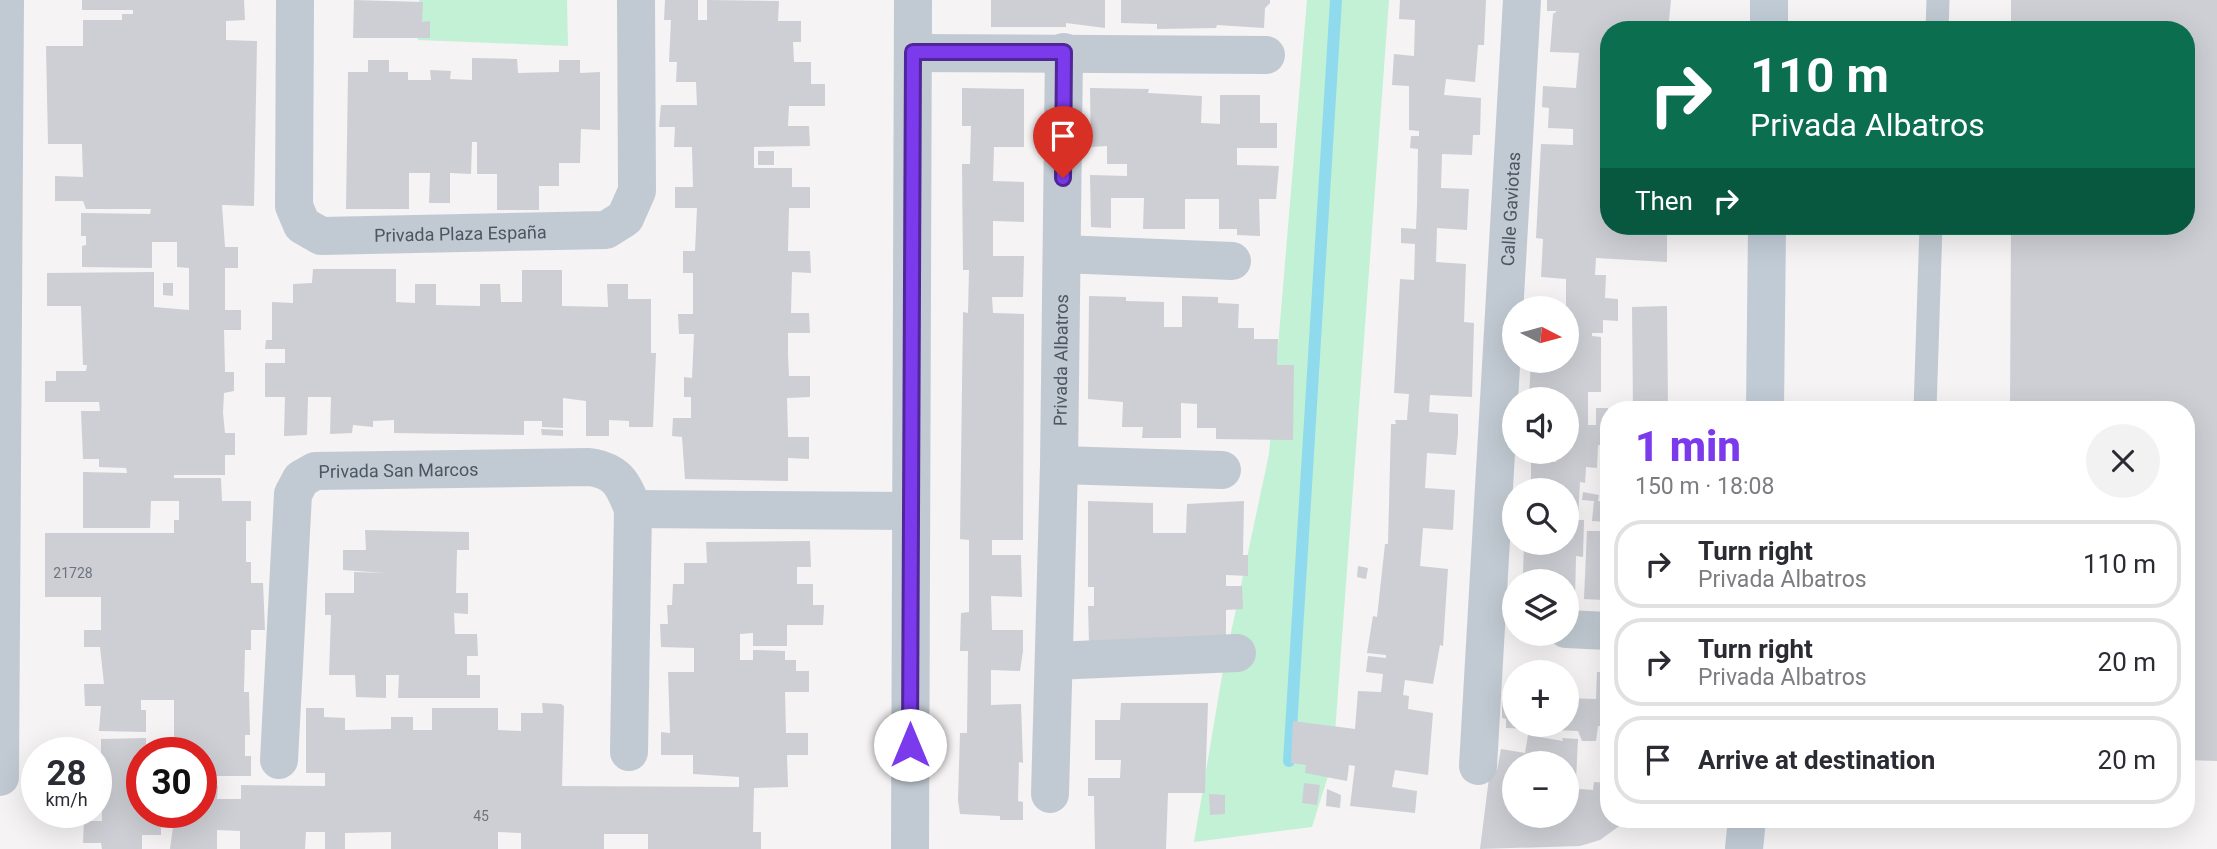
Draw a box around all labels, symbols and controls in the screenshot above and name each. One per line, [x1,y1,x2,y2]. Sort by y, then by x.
text: 110 m [1750,47,1889,104]
icon: right [1635,49,1726,140]
pin [1033,106,1093,178]
text: Privada Albatros [1750,106,1985,144]
icon: arrive [1044,117,1082,155]
street label: Calle Gaviotas [1496,151,1524,267]
icon: right [1707,182,1745,220]
text: Then [1635,186,1693,216]
street label: Privada Plaza España [374,221,547,245]
street label: Privada Albatros [1049,294,1072,426]
north arrow [1502,296,1578,373]
map controls [1502,296,1579,828]
button: sound [1502,387,1579,464]
text: 1 min [1635,422,1741,471]
button: close [2086,424,2160,498]
street label: Privada San Marcos [318,458,479,481]
text: 150 m · 18:08 [1635,473,1774,500]
button: search [1502,478,1579,555]
text: Turn right [1698,536,1813,566]
icon: right [1639,545,1677,583]
text: 110 m [2083,549,2156,579]
house number: 21728 [53,565,93,581]
text: Privada Albatros [1698,566,1867,593]
button: layers [1502,569,1579,646]
text: Turn right [1698,634,1813,664]
icon: right [1639,643,1677,681]
text: 20 m [2098,647,2156,677]
button: + [1502,660,1579,737]
text: Privada Albatros [1698,664,1867,691]
position arrow [873,708,947,782]
speed limit sign: 30 [126,737,217,828]
icon: arrive [1639,741,1677,779]
text: Arrive at destination [1698,745,1935,775]
text: 20 m [2098,745,2156,775]
button: − [1502,751,1579,828]
text: 28 [46,753,87,794]
text: km/h [45,789,88,810]
house number: 45 [473,808,489,824]

